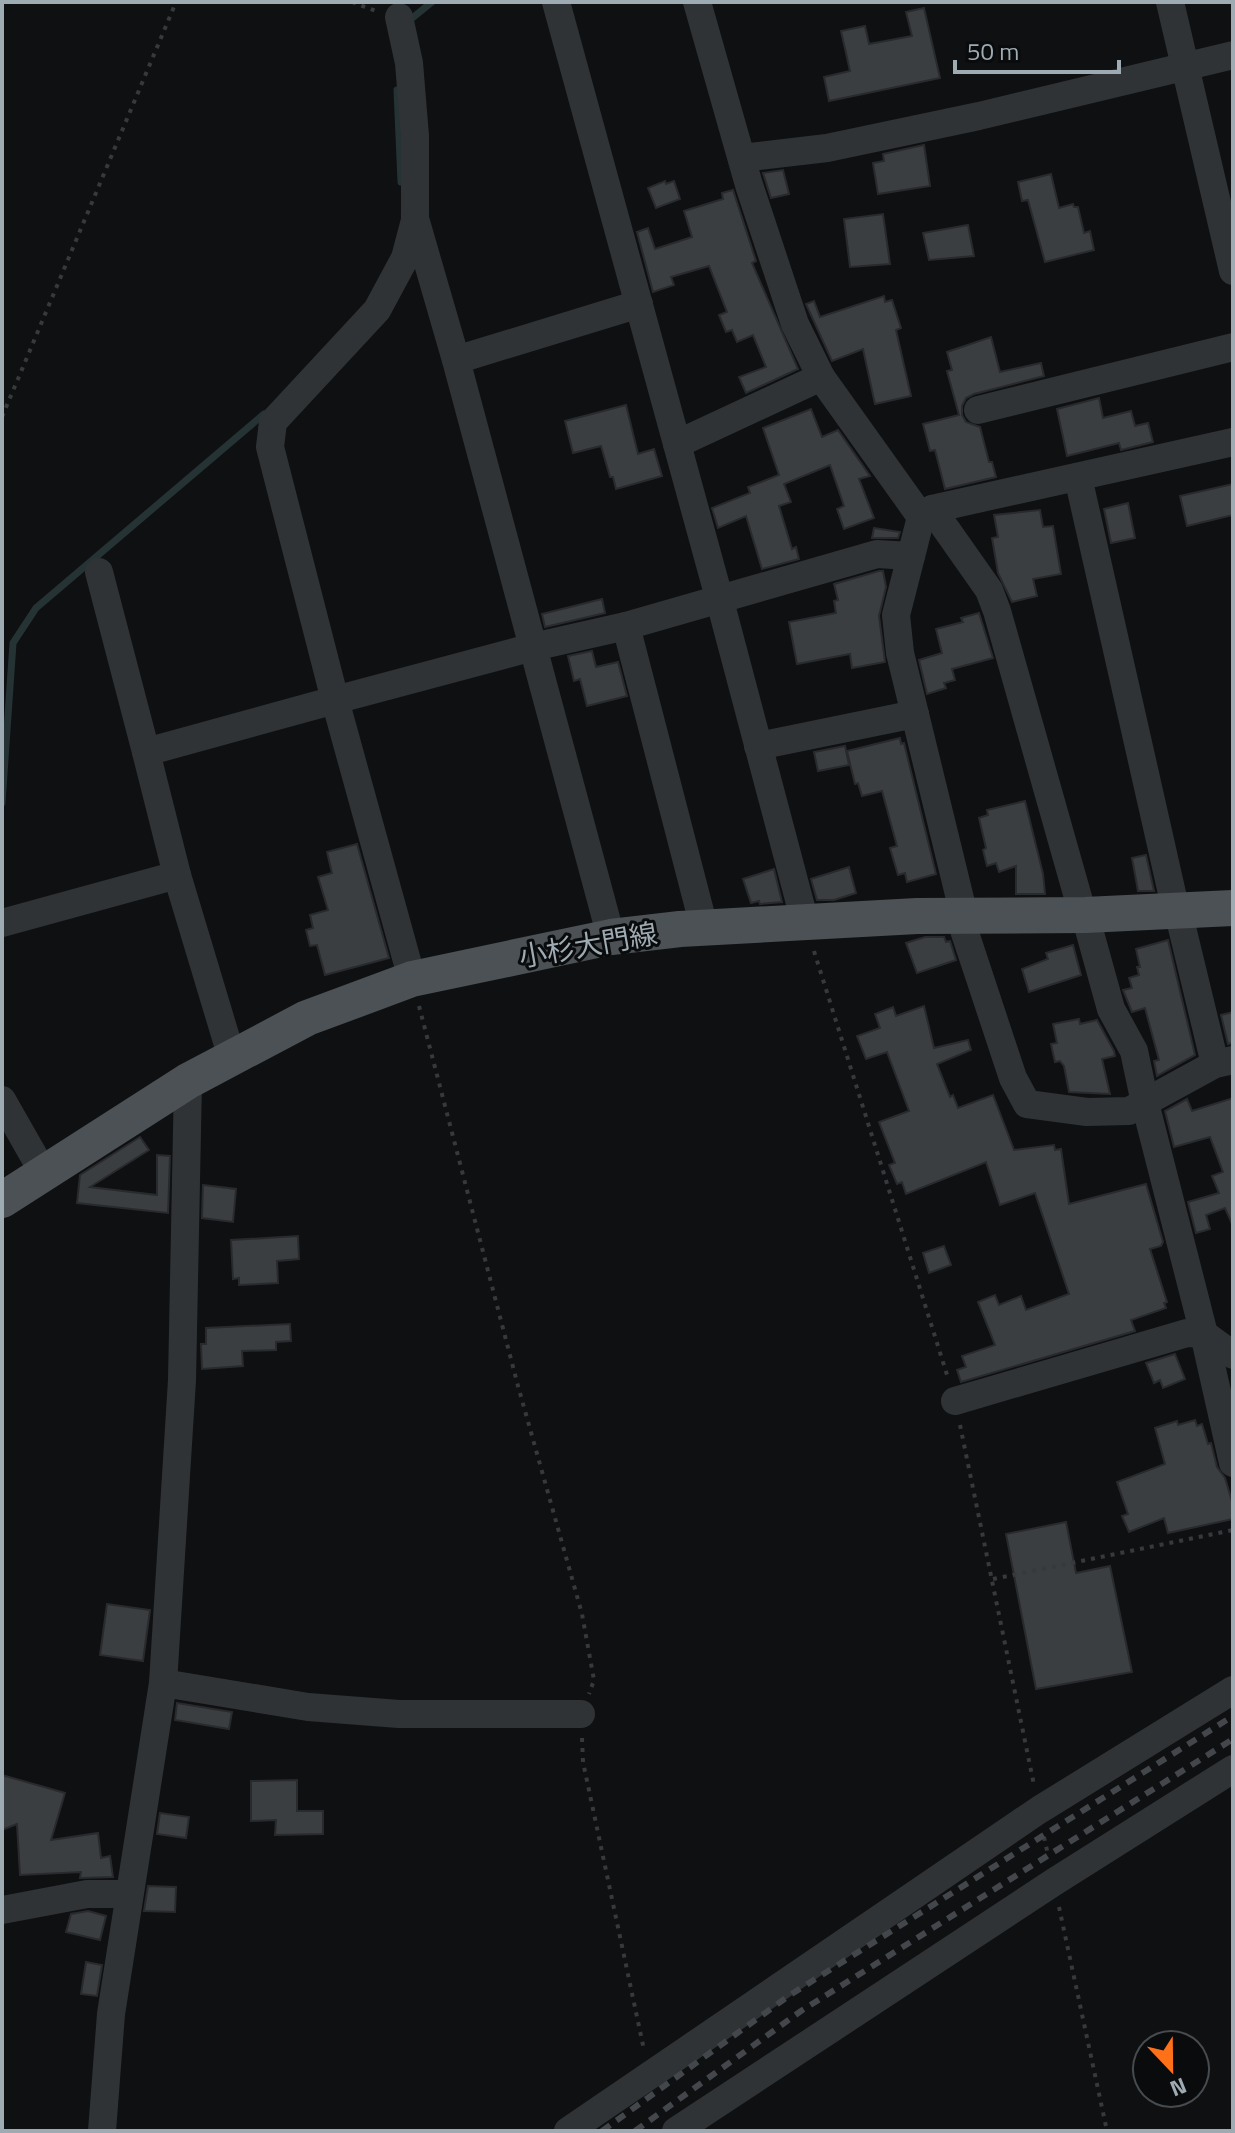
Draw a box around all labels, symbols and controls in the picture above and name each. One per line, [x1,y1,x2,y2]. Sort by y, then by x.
scale bar [955,24,1119,74]
text: 50 m [967,33,1019,69]
street label: 小杉大門線 [515,911,661,978]
north arrow [1131,2029,1211,2109]
text: N [1165,2069,1192,2106]

